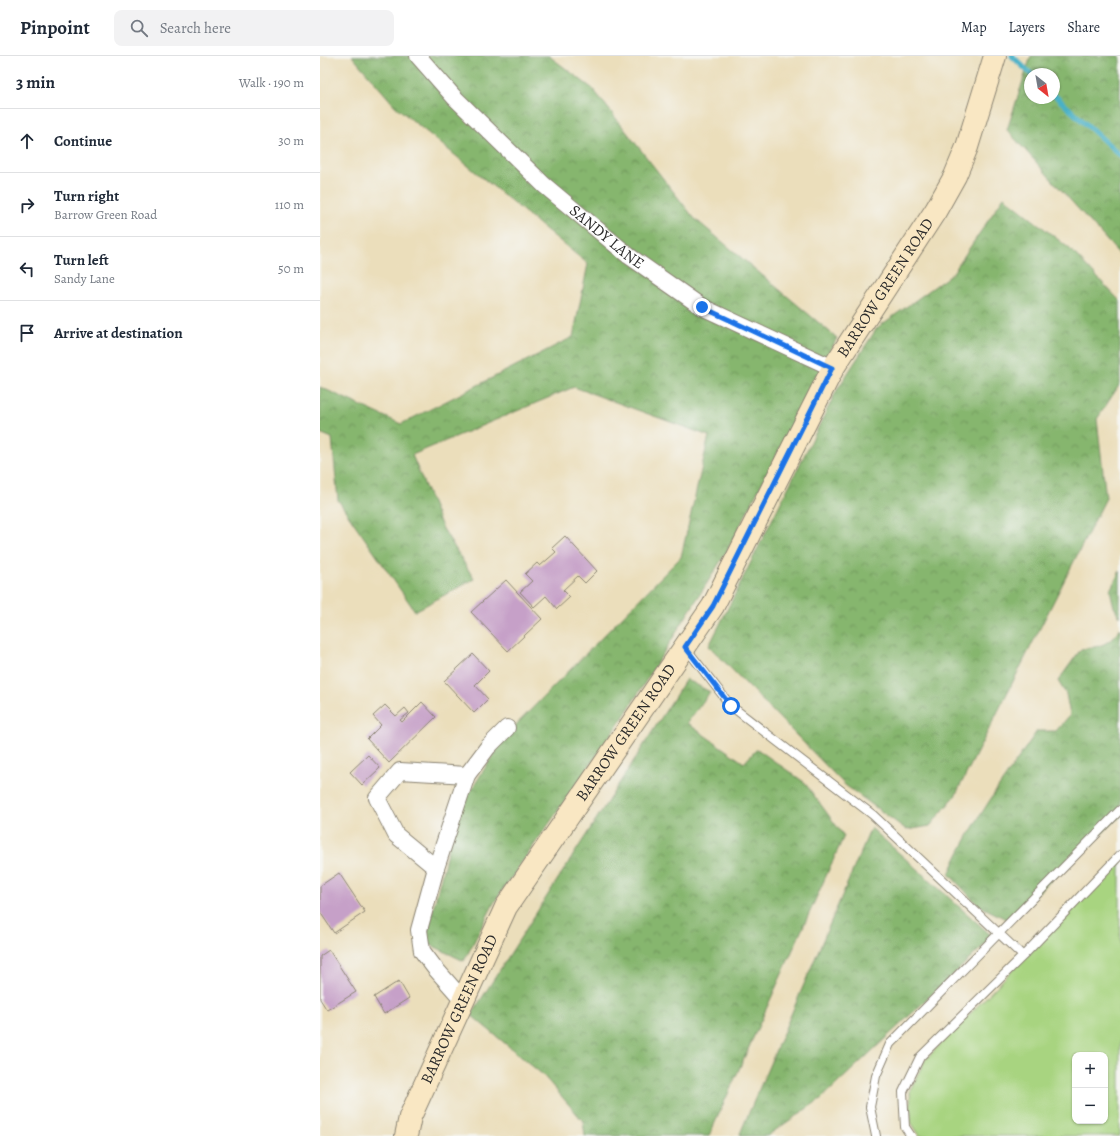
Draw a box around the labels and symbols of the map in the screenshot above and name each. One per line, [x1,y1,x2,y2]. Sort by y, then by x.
north arrow [1024,68,1060,104]
street label: SANDY LANE [565,200,649,274]
street label: BARROW GREEN ROAD [832,214,939,362]
route end [693,298,711,316]
street label: BARROW GREEN ROAD [571,659,681,806]
route start [722,697,740,715]
street label: BARROW GREEN ROAD [416,931,503,1088]

